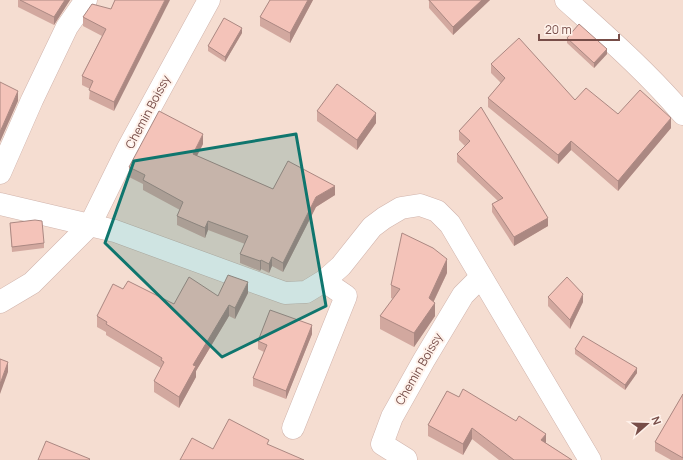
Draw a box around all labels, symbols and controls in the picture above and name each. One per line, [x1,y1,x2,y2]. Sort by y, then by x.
scale bar [539,16,619,42]
text: 20 m [545,21,572,38]
street label: Chemin Boissy [121,71,174,152]
street label: Chemin Boissy [391,329,447,408]
north arrow [627,404,667,444]
text: N [648,414,665,427]

